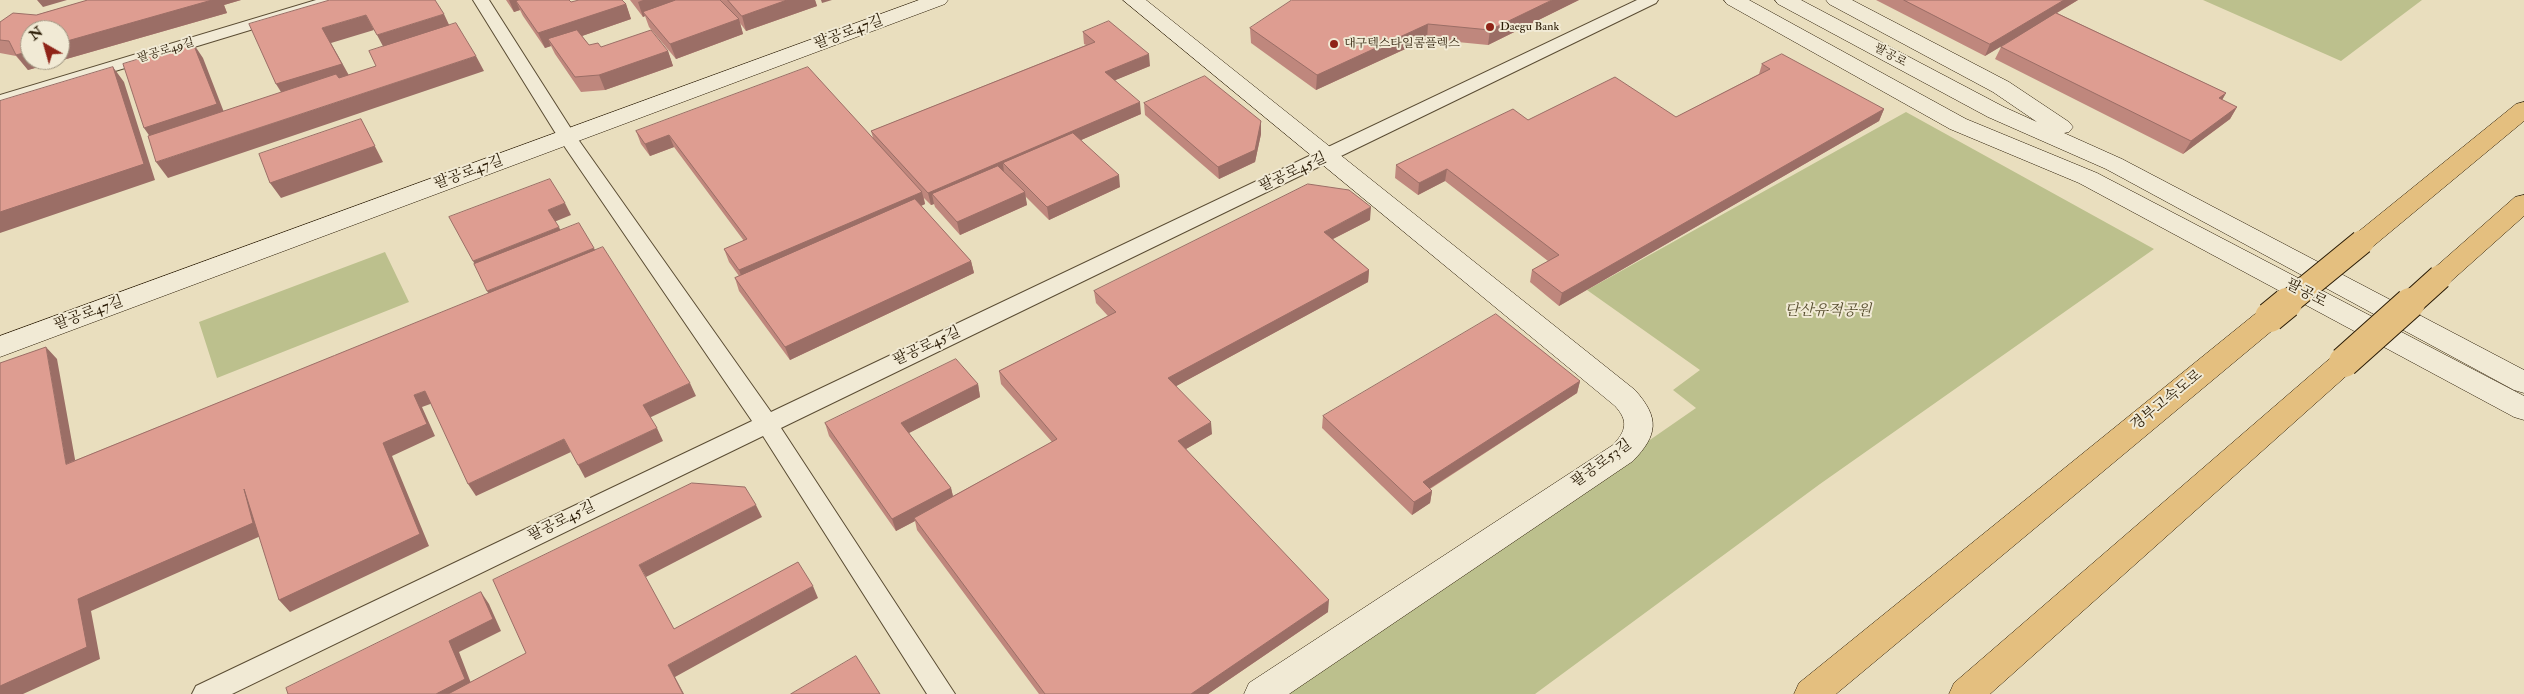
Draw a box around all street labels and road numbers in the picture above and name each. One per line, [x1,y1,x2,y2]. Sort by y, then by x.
street label: 팔공로47길 [812,12,886,54]
street label: 팔공로49길 [136,35,196,67]
street label: 팔공로 [1871,41,1909,71]
street label: 팔공로45길 [1256,149,1330,197]
street label: 팔공로47길 [432,152,506,194]
street label: 팔공로 [2283,276,2329,312]
street label: 팔공로47길 [52,293,126,335]
street label: 팔공로45길 [890,323,964,371]
street label: 경부고속도로 [2128,367,2206,435]
street label: 팔공로53길 [1568,436,1636,492]
street label: 팔공로45길 [525,498,599,546]

